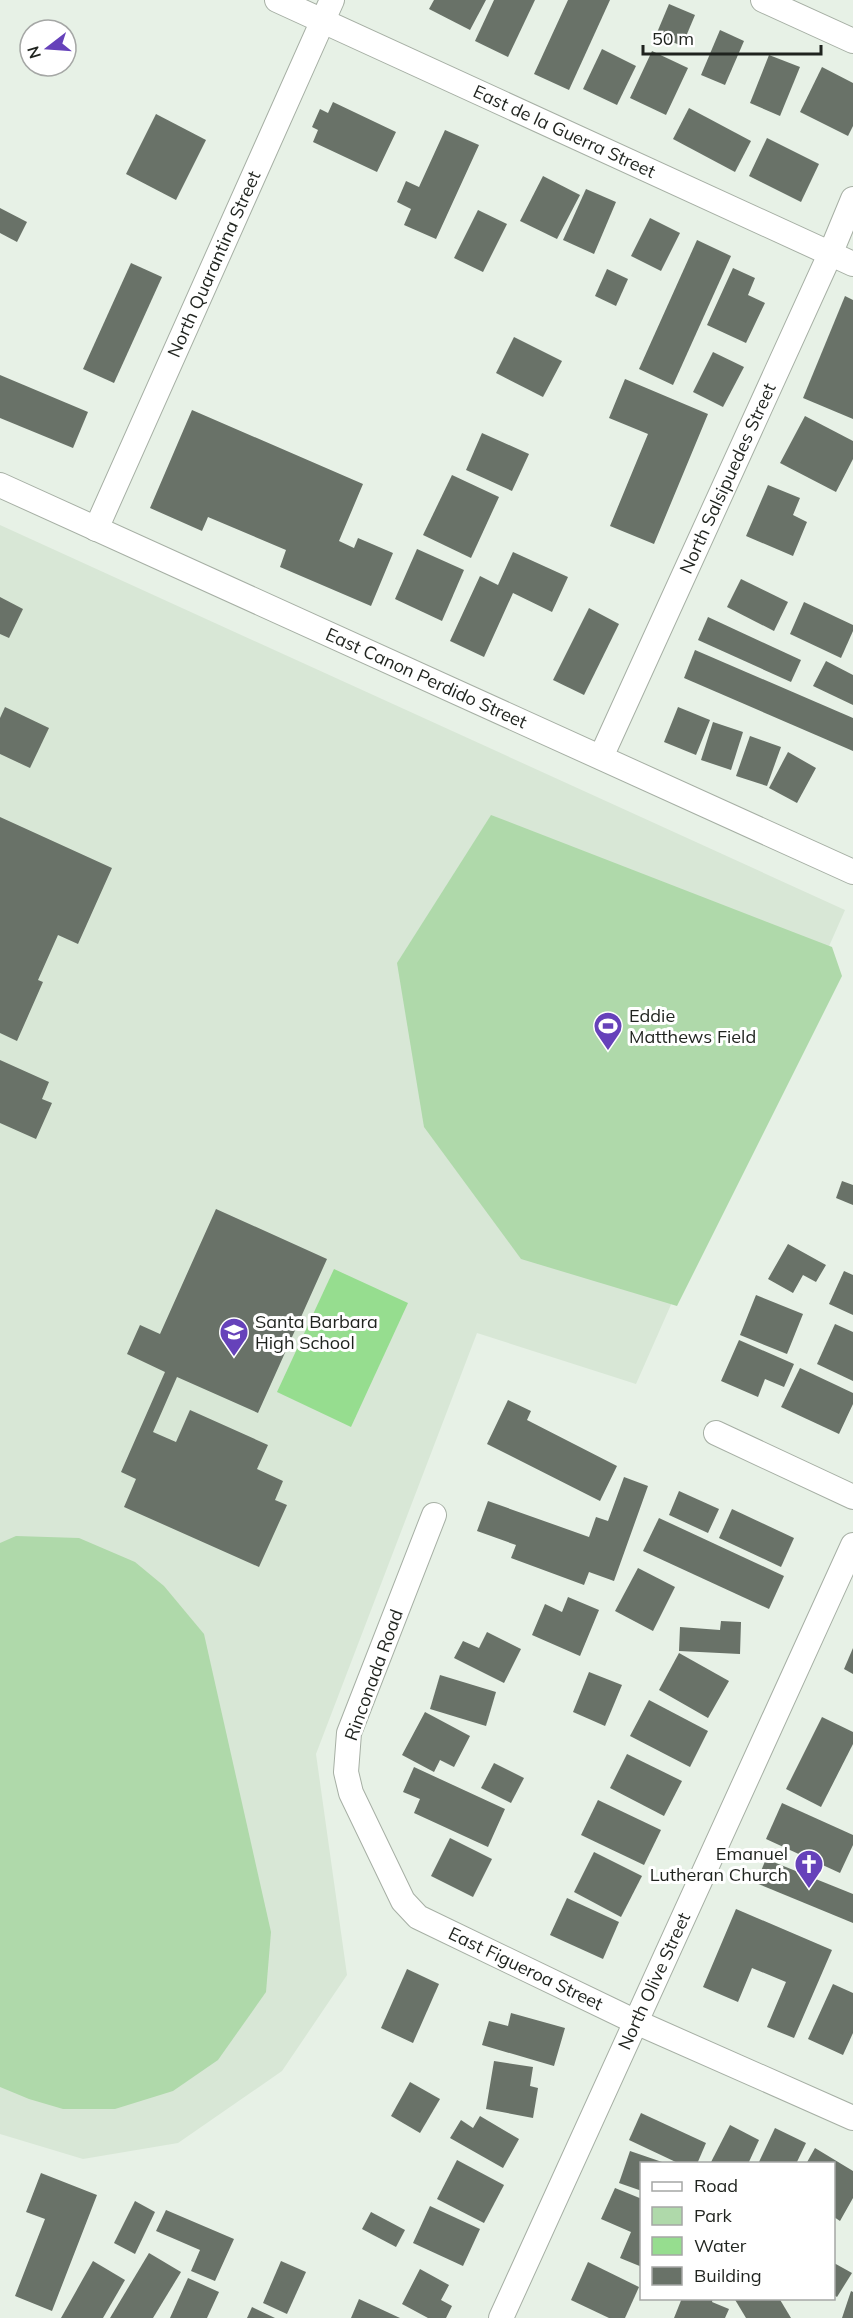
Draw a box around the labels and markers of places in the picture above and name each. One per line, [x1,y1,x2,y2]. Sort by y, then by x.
place label: Eddie Matthews Field [629,1004,756,1048]
sports icon: Eddie Matthews Field [592,1010,624,1052]
place label: Santa Barbara High School [255,1310,378,1354]
school or university icon: Santa Barbara High School [218,1316,250,1358]
place label: Emanuel Lutheran Church [650,1842,788,1886]
church icon: Emanuel Lutheran Church [793,1848,825,1890]

